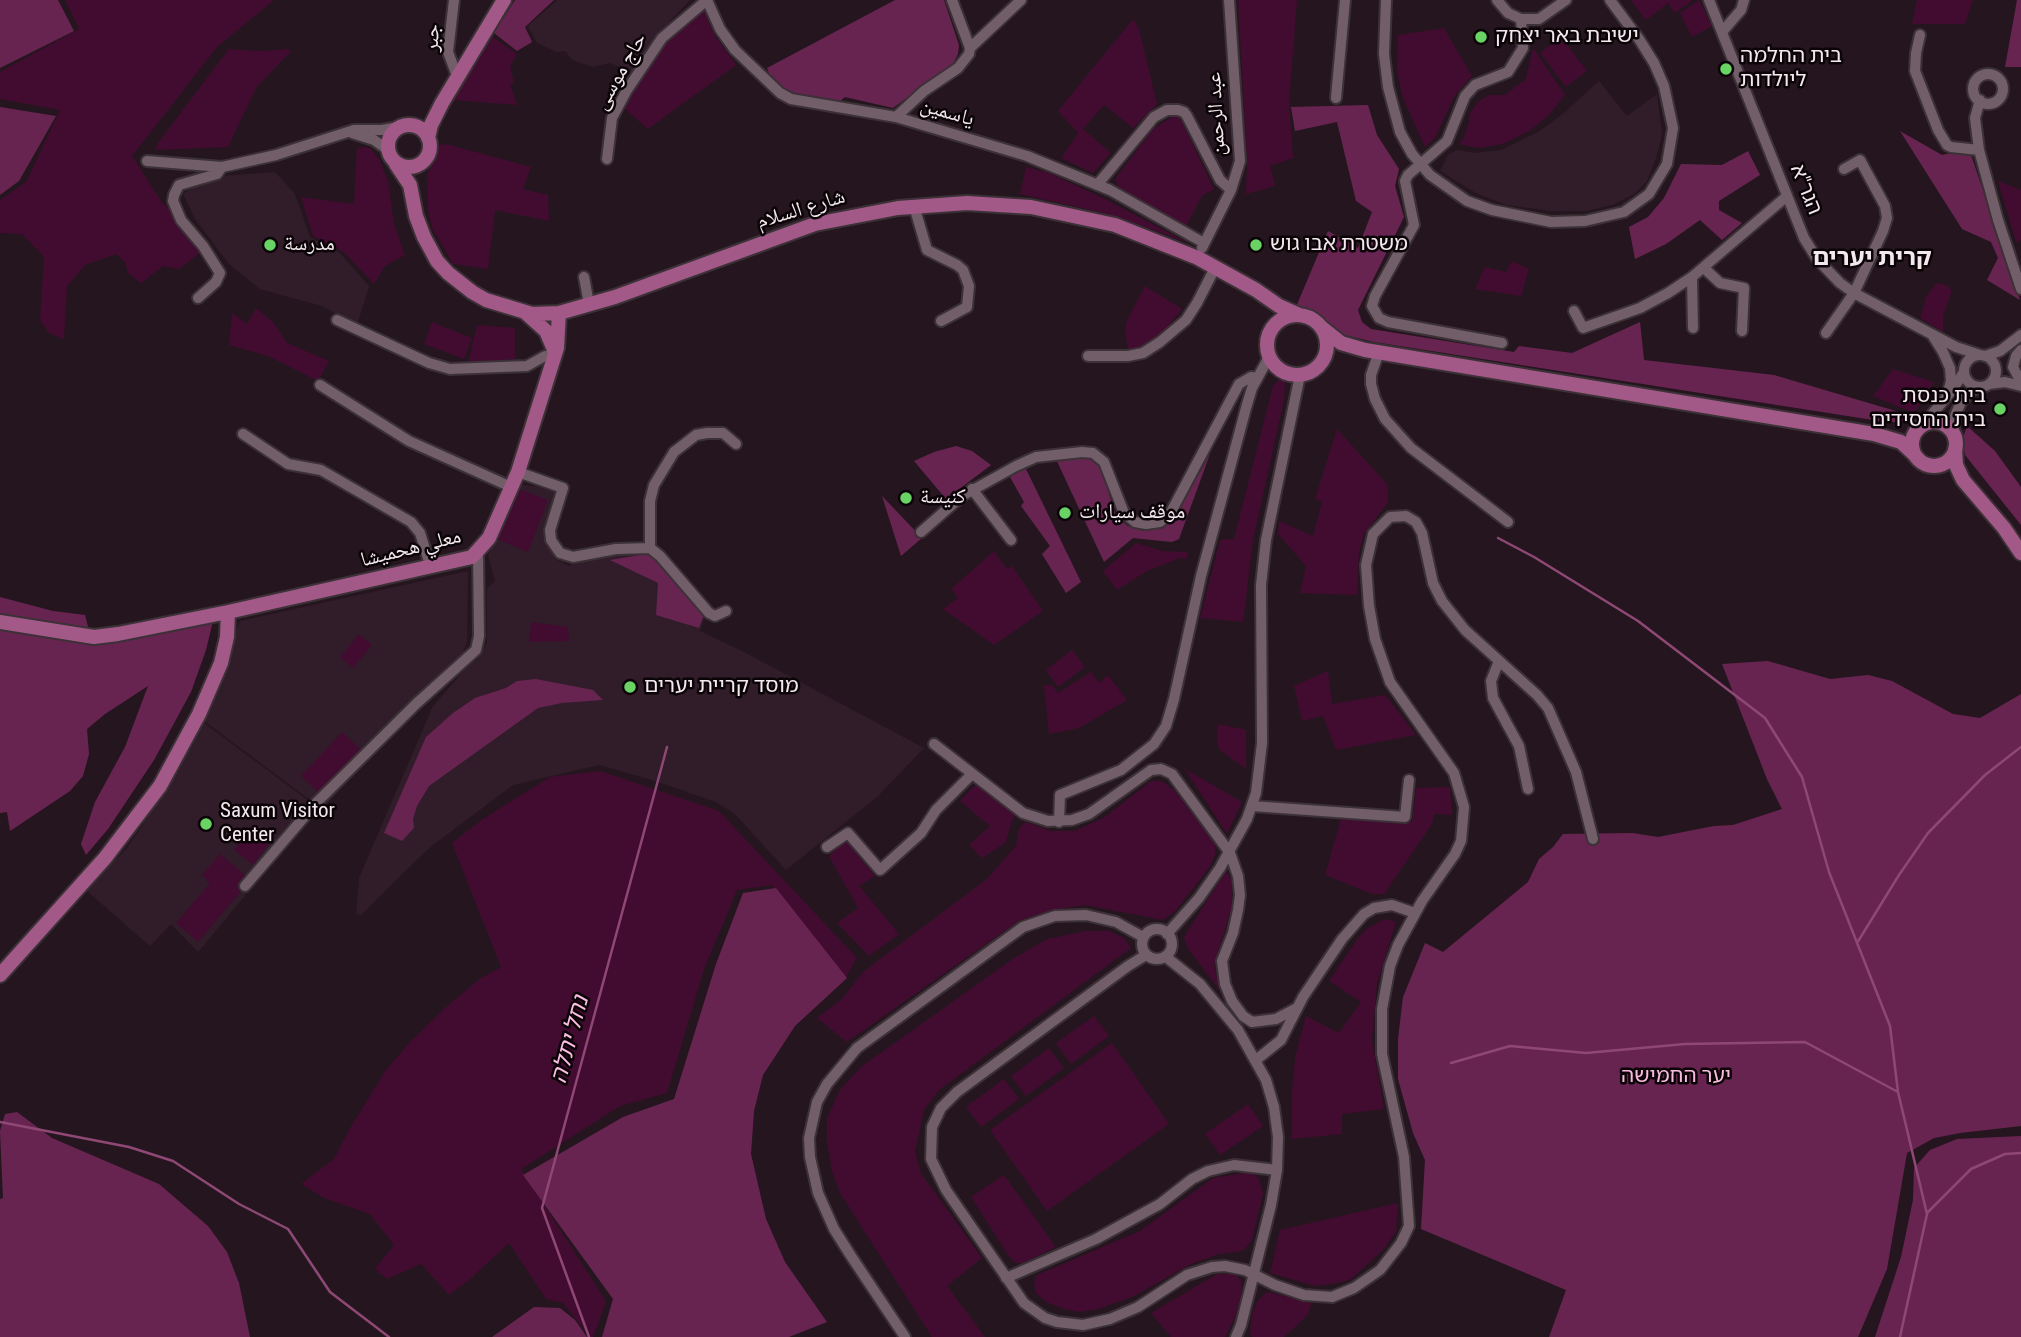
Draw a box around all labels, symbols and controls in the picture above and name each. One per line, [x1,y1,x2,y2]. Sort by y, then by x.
street label: جبر [420,23,446,53]
place label: ישיבת באר יצחק [1495,24,1639,50]
street label: حاج موسى [589,29,653,115]
marker: ישיבת באר יצחק [1473,29,1489,45]
place label: בית החלמה ליולדות [1740,44,1842,94]
marker: בית החלמה ליולדות [1718,61,1734,77]
street label: عبد الرحمن [1202,72,1232,156]
street label: ياسمين [917,93,977,133]
street label: הגר"א [1784,161,1826,219]
street label: شارع السلام [754,185,848,235]
place label: مدرسة [284,232,335,258]
place label: משטרת אבו גוש [1270,232,1408,258]
marker: مدرسة [262,237,278,253]
marker: משטרת אבו גוש [1248,237,1264,253]
district label: קרית יערים [1812,245,1932,273]
place label: בית כנסת בית החסידים [1871,384,1986,434]
marker: בית כנסת בית החסידים [1992,401,2008,417]
place label: كنيسة [920,485,966,511]
marker: كنيسة [898,490,914,506]
place label: موقف سيارات [1079,500,1185,526]
marker: موقف سيارات [1057,505,1073,521]
street label: معلي هحميشا [358,524,464,574]
place label: מוסד קריית יערים [644,674,799,700]
marker: מוסד קריית יערים [622,679,638,695]
place label: Saxum Visitor Center [220,799,335,849]
marker: Saxum Visitor Center [198,816,214,832]
water label: נחל יתלה [546,993,596,1087]
park label: יער החמישה [1621,1064,1731,1090]

